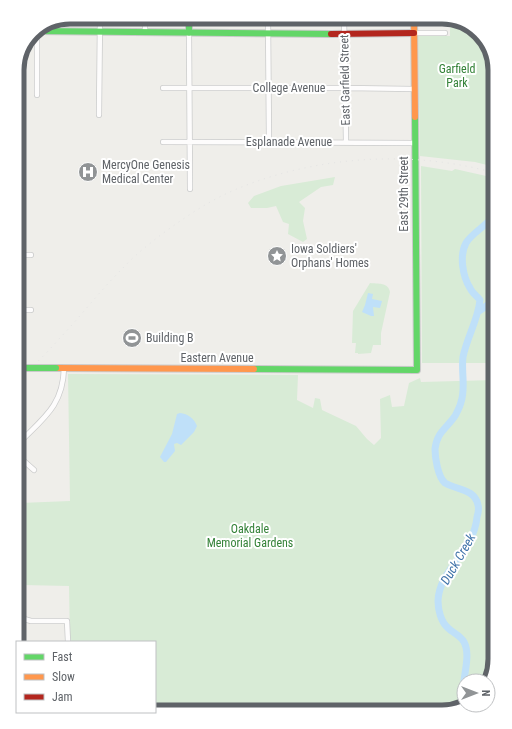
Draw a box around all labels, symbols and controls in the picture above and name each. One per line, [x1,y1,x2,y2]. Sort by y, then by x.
street label: East Garfield Street [337,34,353,126]
park label: Garfield Park [439,62,475,90]
street label: College Avenue [253,81,326,95]
street label: Esplanade Avenue [246,135,333,149]
street label: East 29th Street [397,156,411,232]
place label: MercyOne Genesis Medical Center [102,158,190,186]
hospital icon: MercyOne Genesis Medical Center [77,161,99,183]
place label: Iowa Soldiers' Orphans' Homes [291,242,369,270]
place icon: Iowa Soldiers' Orphans' Homes [266,245,288,267]
sports icon: Building B [121,327,143,349]
place label: Building B [146,331,194,345]
street label: Eastern Avenue [180,351,254,365]
park label: Oakdale Memorial Gardens [207,522,293,550]
water label: Duck Creek [437,531,479,587]
legend [16,641,156,713]
text: Fast [52,650,73,664]
text: Slow [52,670,75,684]
north arrow [456,673,496,713]
text: Jam [52,690,73,704]
text: N [479,690,492,697]

